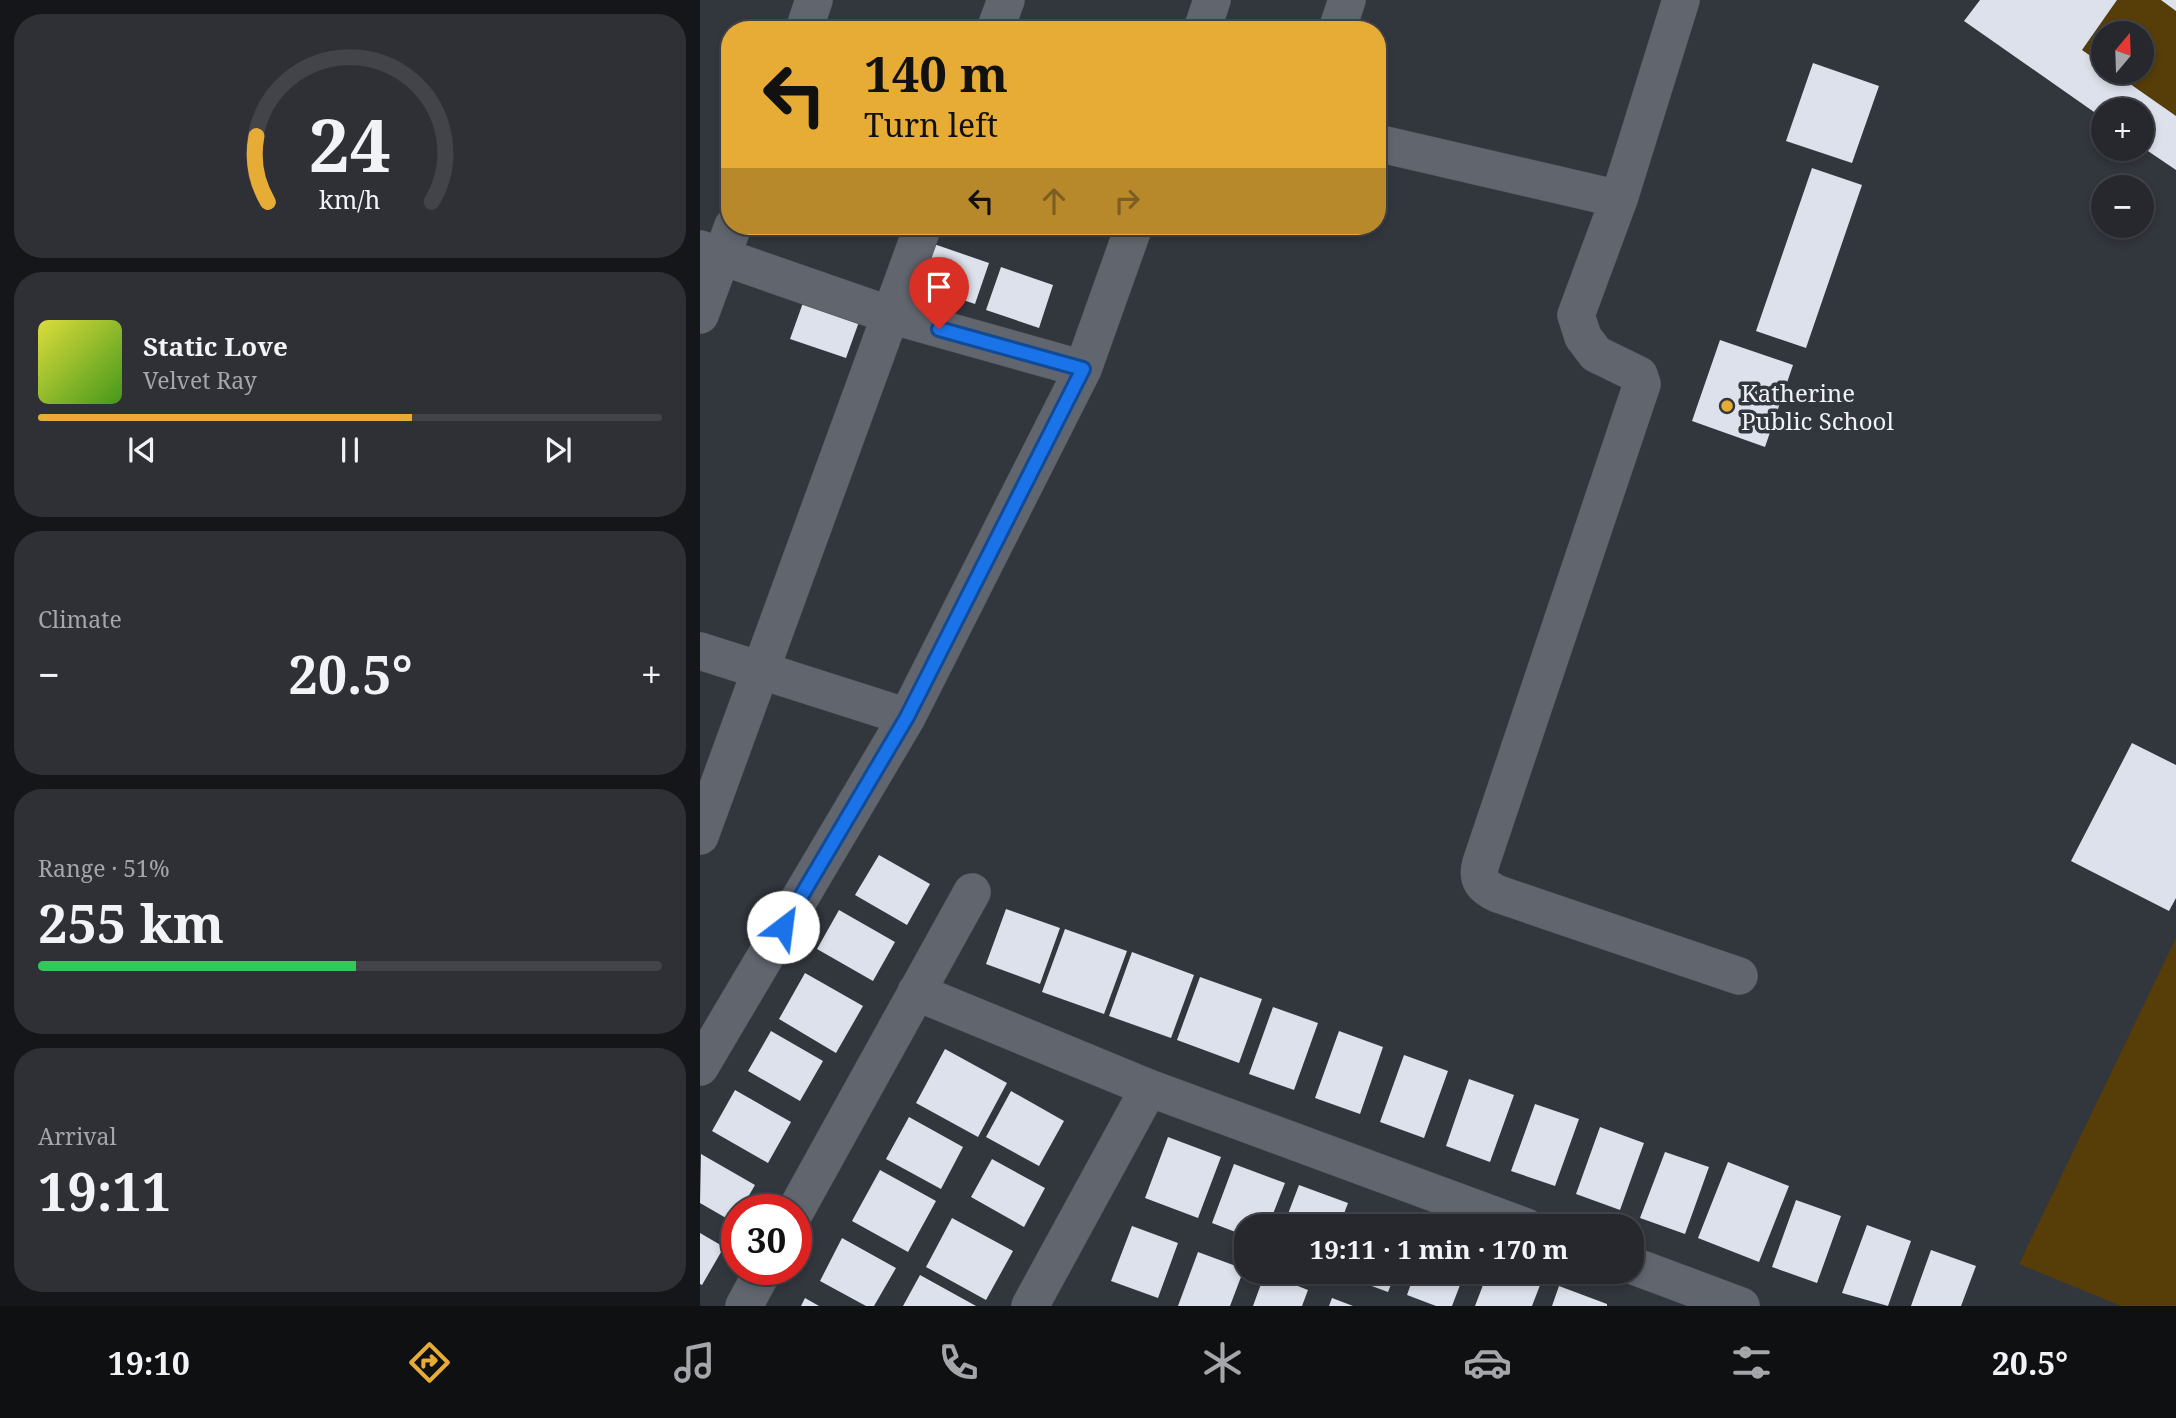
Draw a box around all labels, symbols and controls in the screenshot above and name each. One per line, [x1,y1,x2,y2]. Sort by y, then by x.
north arrow [2091,21,2154,84]
map controls [2091,21,2154,238]
text: 140 m [864,40,1008,106]
icon: left [749,49,840,140]
text: 24 [309,95,391,194]
button: + [2091,98,2154,161]
text: Turn left [864,103,998,146]
button: − [2091,175,2154,238]
text: km/h [319,182,381,216]
icon: left [962,182,1000,220]
icon: ahead [1035,182,1073,220]
icon: right [1108,182,1146,220]
pin [909,257,969,329]
icon: arrive [920,268,958,306]
text: Static Love [143,328,288,364]
text: Velvet Ray [143,364,257,396]
place label: Katherine Public School [1741,376,1894,437]
marker: Katherine Public School [1719,398,1735,414]
icon: previous [123,431,161,469]
icon: pause [331,431,369,469]
icon: next [539,431,577,469]
text: Climate [38,603,122,635]
text: 20.5° [288,638,413,709]
text: − [38,648,60,700]
text: + [641,648,662,700]
text: Range · 51% [38,852,170,884]
text: 255 km [38,887,224,958]
position arrow [746,890,820,964]
text: Arrival [38,1120,117,1152]
text: 19:11 [38,1155,171,1226]
speed limit sign: 30 [721,1194,812,1285]
text: 19:11 · 1 min · 170 m [1309,1231,1569,1267]
icon: directions [405,1338,454,1387]
icon: music [670,1338,719,1387]
icon: phone [934,1338,983,1387]
icon: climate [1198,1338,1247,1387]
icon: car [1463,1338,1512,1387]
icon: filters [1727,1338,1776,1387]
text: 19:10 [108,1341,190,1384]
text: 20.5° [1992,1341,2068,1384]

